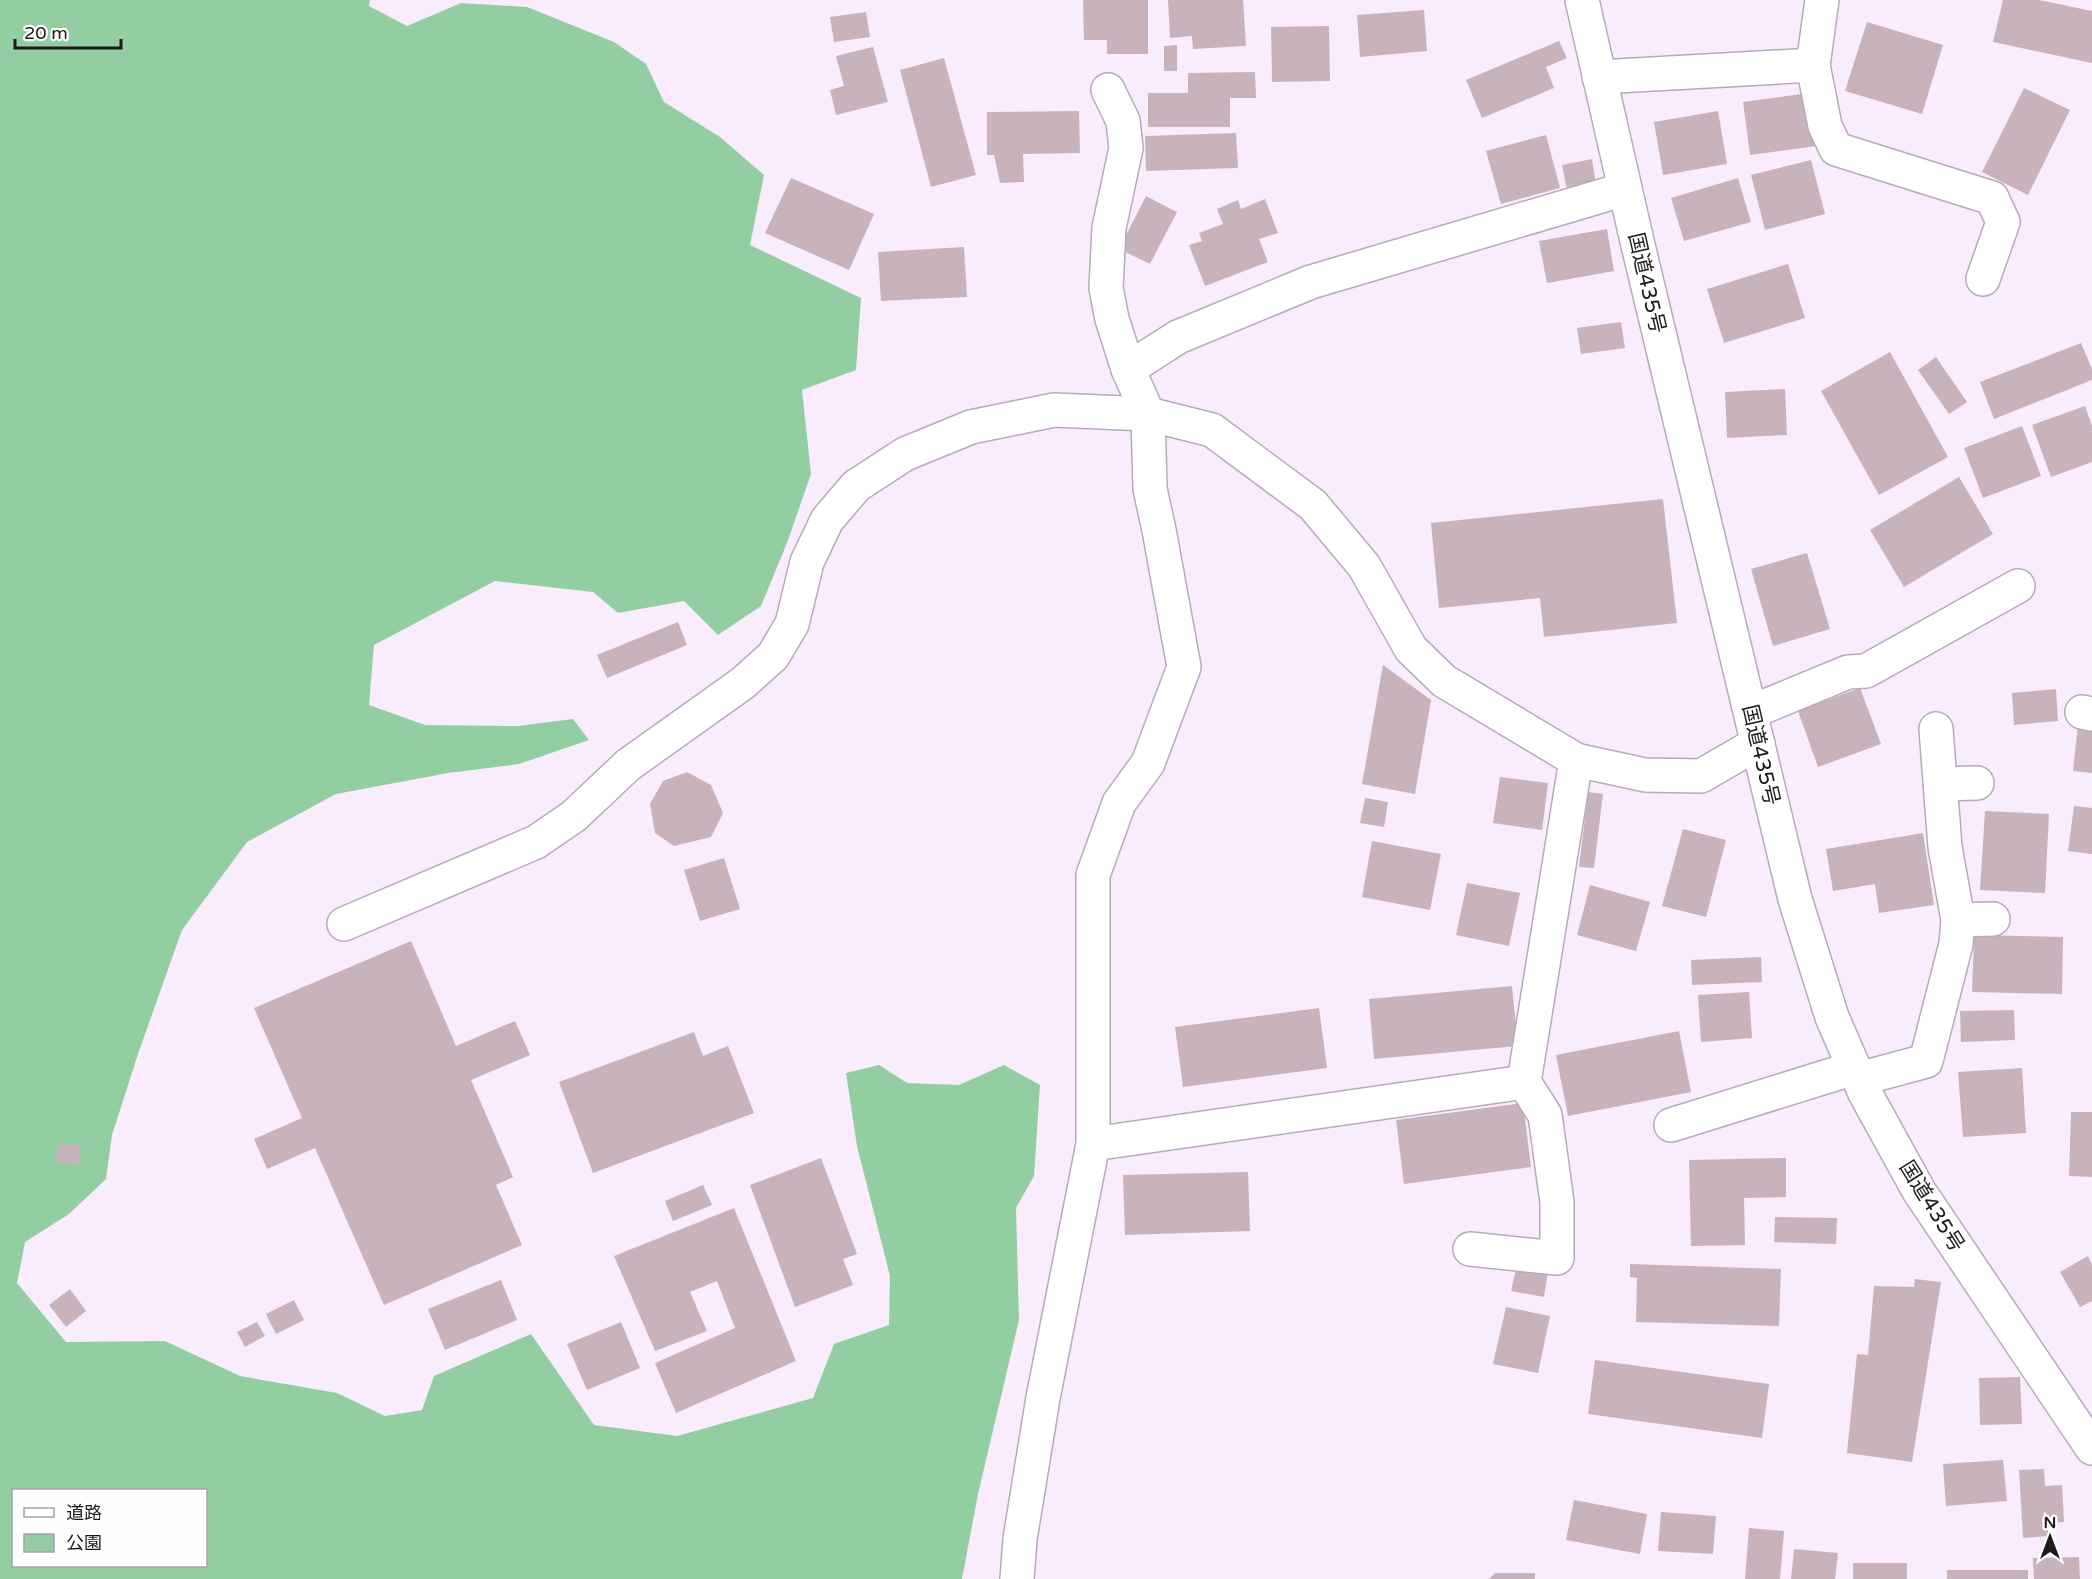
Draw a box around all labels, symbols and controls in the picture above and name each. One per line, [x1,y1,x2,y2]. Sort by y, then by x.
scale bar [15,12,122,50]
text: 20 m [24,22,68,44]
street label: 国道435号 [1623,230,1670,336]
street label: 国道435号 [1737,702,1784,808]
street label: 国道435号 [1894,1156,1969,1256]
legend [12,1489,207,1567]
text: 道路 [66,1502,102,1524]
north arrow [2020,1507,2080,1567]
text: N [2044,1513,2056,1533]
text: 公園 [66,1532,102,1554]

